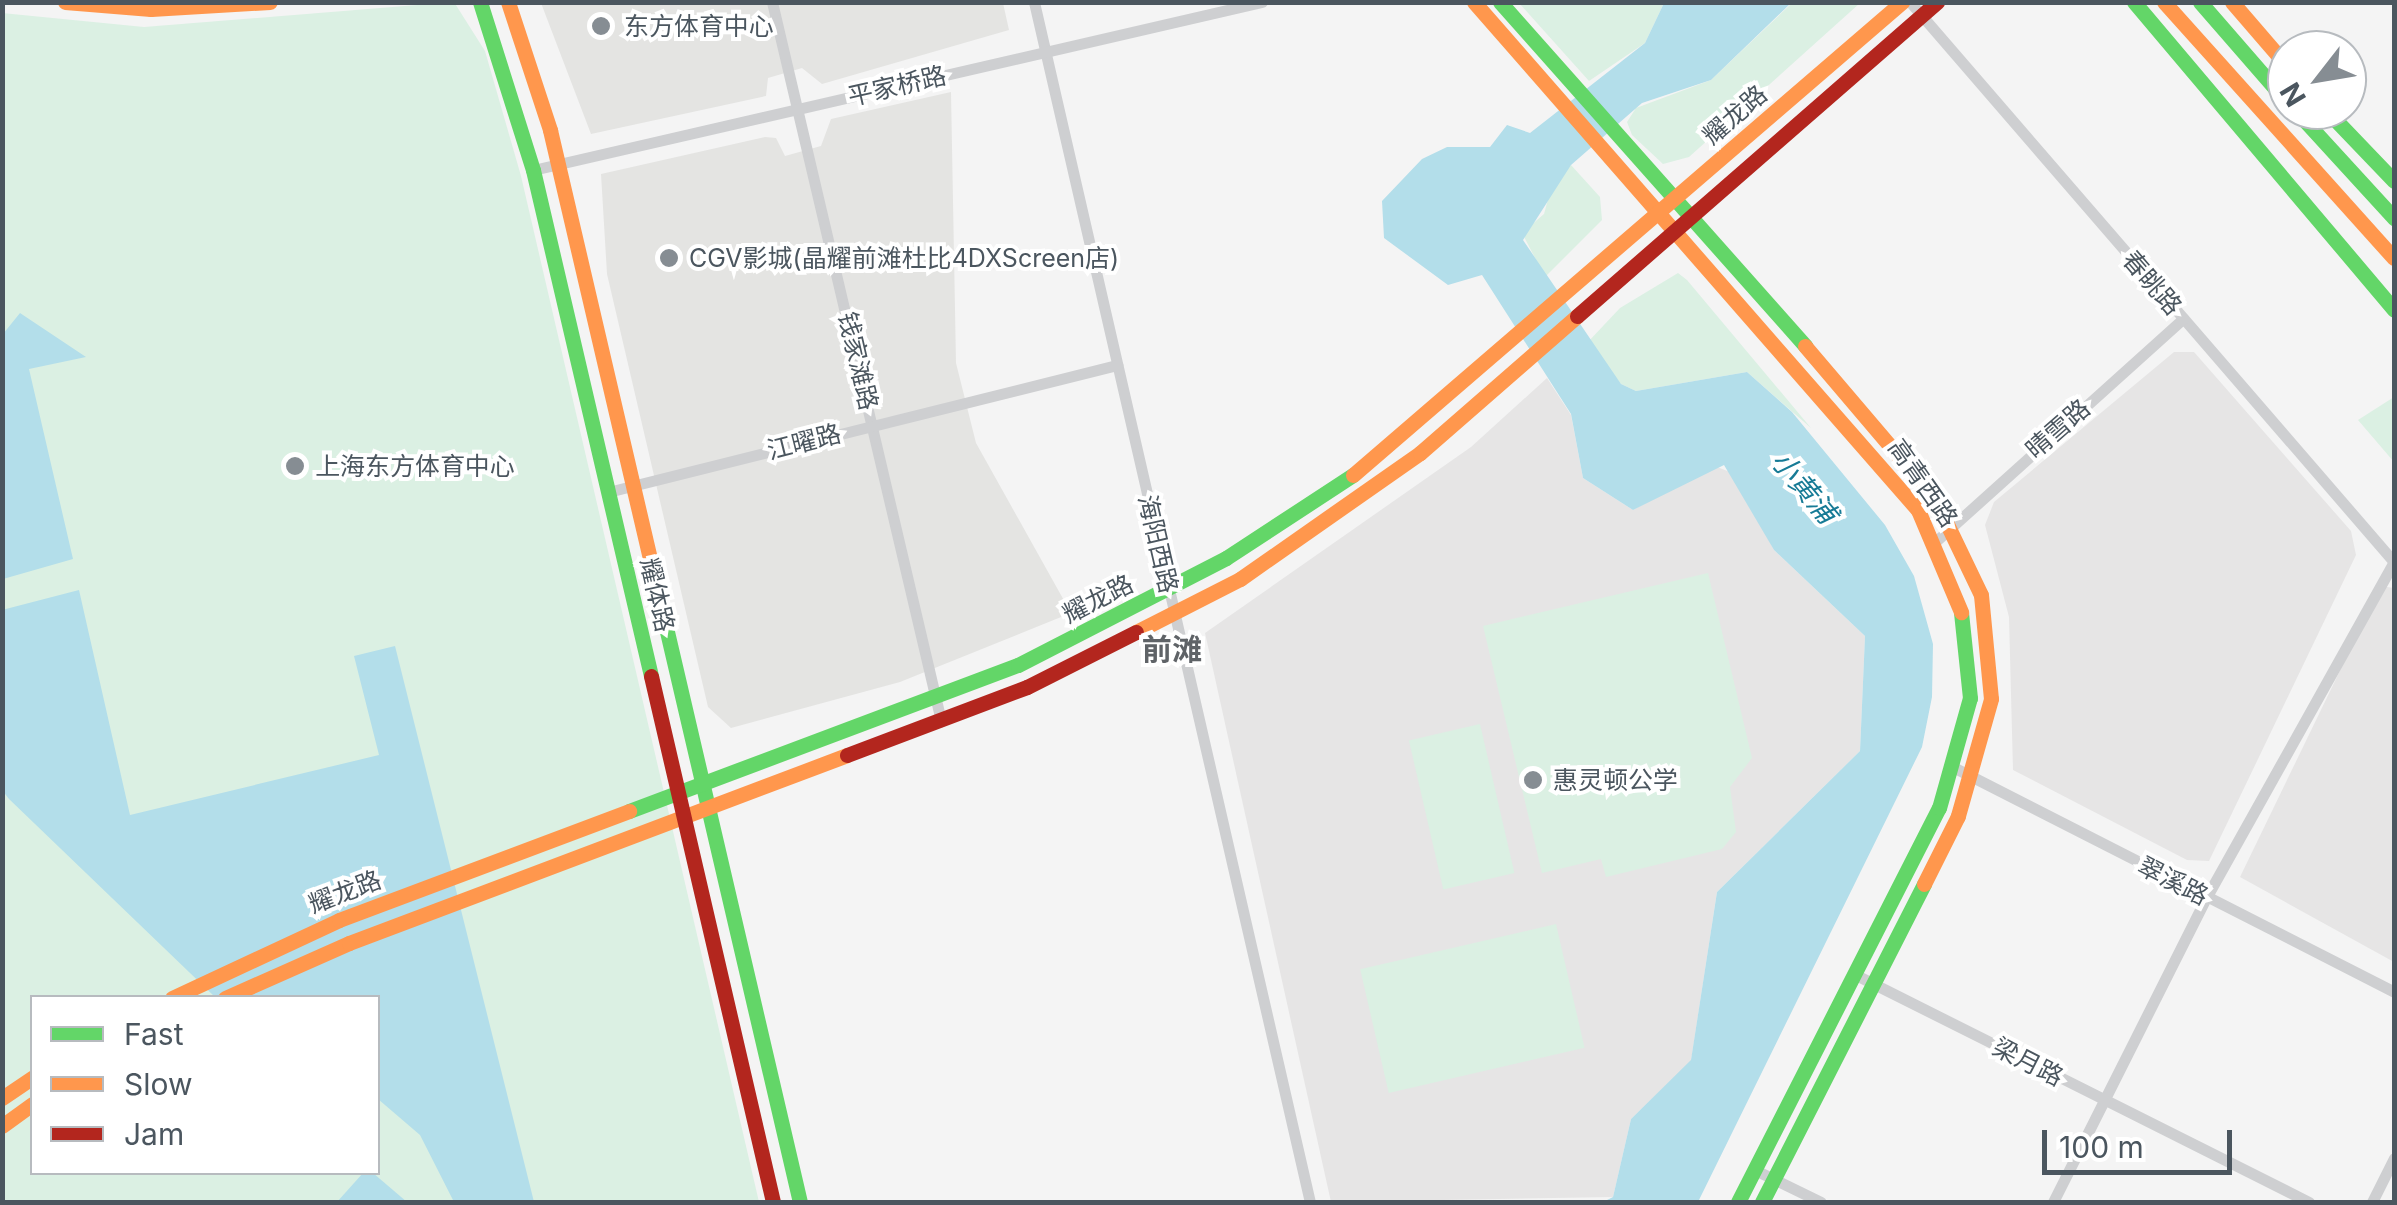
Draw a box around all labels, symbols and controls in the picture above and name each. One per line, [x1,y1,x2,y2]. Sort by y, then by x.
place label: 东方体育中心 [624,11,774,41]
marker: 东方体育中心 [588,13,614,39]
north arrow [2267,30,2367,130]
street label: 平家桥路 [845,60,949,112]
text: N [2273,77,2313,112]
street label: 耀龙路 [1697,79,1773,151]
place label: CGV影城(晶耀前滩杜比4DXScreen店) [689,243,1119,273]
street label: 春眺路 [2116,245,2188,321]
marker: CGV影城(晶耀前滩杜比4DXScreen店) [658,247,680,269]
street label: 钱家滩路 [832,309,884,413]
street label: 晴雪路 [2020,393,2096,465]
street label: 江曜路 [764,418,844,466]
street label: 高青西路 [1882,433,1964,533]
water label: 小黄浦 [1764,444,1844,530]
place label: 上海东方体育中心 [315,451,515,481]
marker: 上海东方体育中心 [284,455,306,477]
street label: 海阳西路 [1132,492,1184,596]
street label: 耀体路 [634,555,680,635]
street label: 耀龙路 [1058,569,1138,629]
district label: 前滩 [1142,631,1202,667]
place label: 惠灵顿公学 [1553,765,1678,795]
marker: 惠灵顿公学 [1522,769,1544,791]
street label: 翠溪路 [2133,851,2213,911]
street label: 耀龙路 [305,865,385,919]
legend [30,995,380,1175]
text: Fast [124,1016,183,1052]
street label: 梁月路 [1988,1032,2068,1092]
text: Slow [124,1066,193,1102]
scale bar [2047,1110,2237,1172]
text: Jam [124,1116,184,1152]
text: 100 m [2059,1129,2144,1165]

